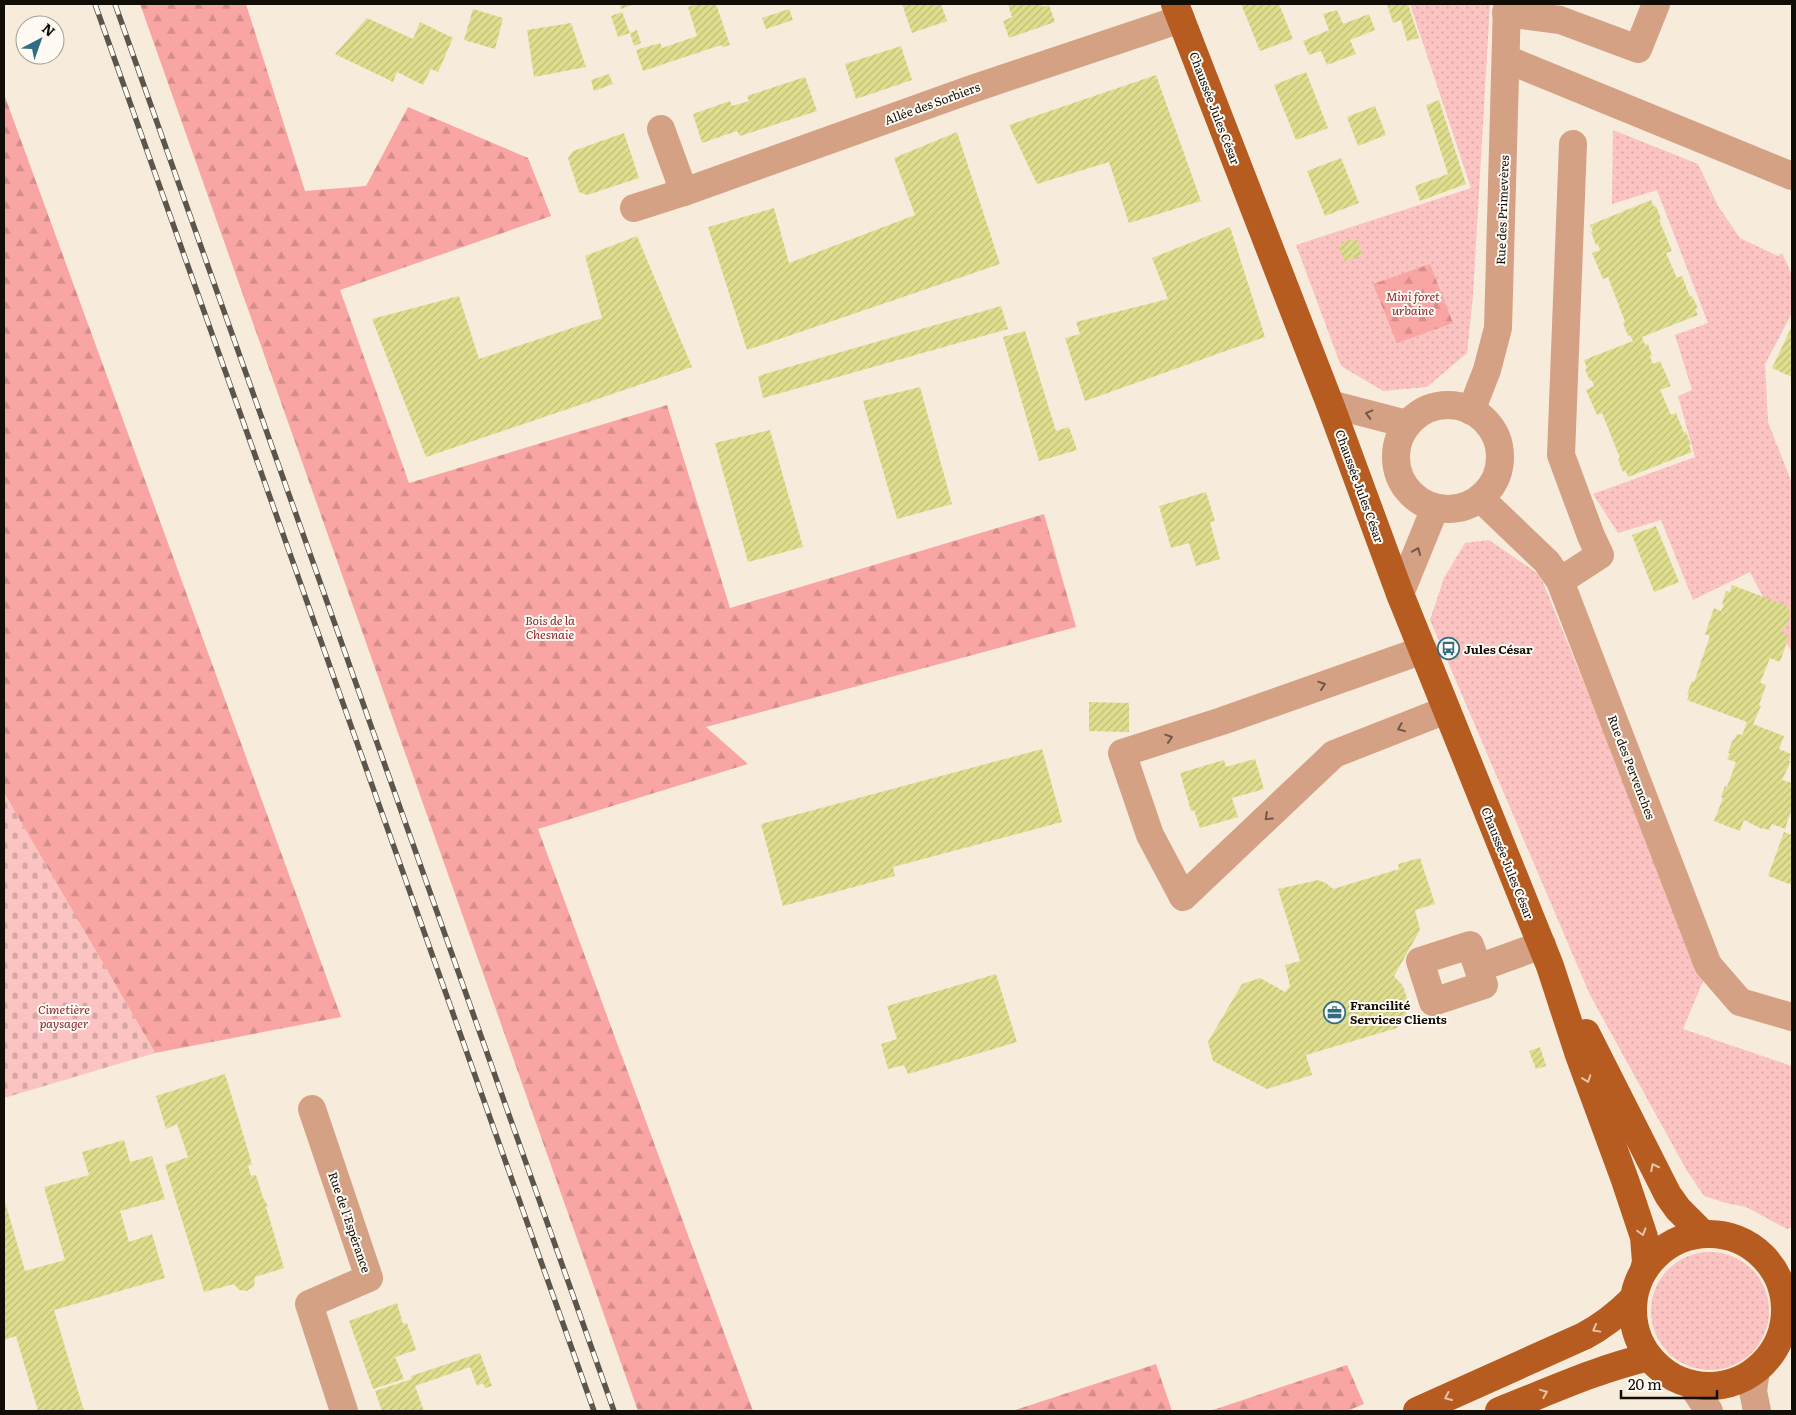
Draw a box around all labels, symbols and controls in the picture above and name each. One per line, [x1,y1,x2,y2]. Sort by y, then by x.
north arrow [15,15,65,65]
text: N [38,18,60,41]
street label: Chaussée Jules César [1185,49,1245,167]
street label: Allée des Sorbiers [882,77,983,129]
street label: Rue des Primevères [1491,154,1513,265]
park label: Mini foret urbaine [1386,287,1440,319]
one-way arrow [1364,409,1373,420]
street label: Chaussée Jules César [1331,427,1389,545]
one-way arrow [1411,547,1422,556]
park label: Bois de la Chesnaie [525,611,575,643]
bus stop icon: Jules César [1436,637,1460,661]
place label: Jules César [1464,640,1533,658]
one-way arrow [1318,681,1326,691]
street label: Rue des Pervenches [1604,712,1660,822]
one-way arrow [1397,722,1406,732]
one-way arrow [1164,734,1172,744]
street label: Chaussée Jules César [1477,804,1539,922]
one-way arrow [1265,811,1274,820]
place label: Francilité Services Clients [1350,996,1447,1028]
park label: Cimetière paysager [38,1000,90,1032]
office icon: Francilité Services Clients [1322,1000,1346,1024]
one-way arrow [1581,1074,1591,1082]
one-way arrow [1650,1163,1660,1172]
street label: Rue de l'Espérance [324,1169,376,1275]
one-way arrow [1636,1227,1646,1235]
one-way arrow [1592,1323,1601,1333]
scale bar [1621,1368,1717,1400]
text: 20 m [1628,1372,1662,1395]
one-way arrow [1539,1389,1548,1400]
one-way arrow [1444,1391,1453,1401]

